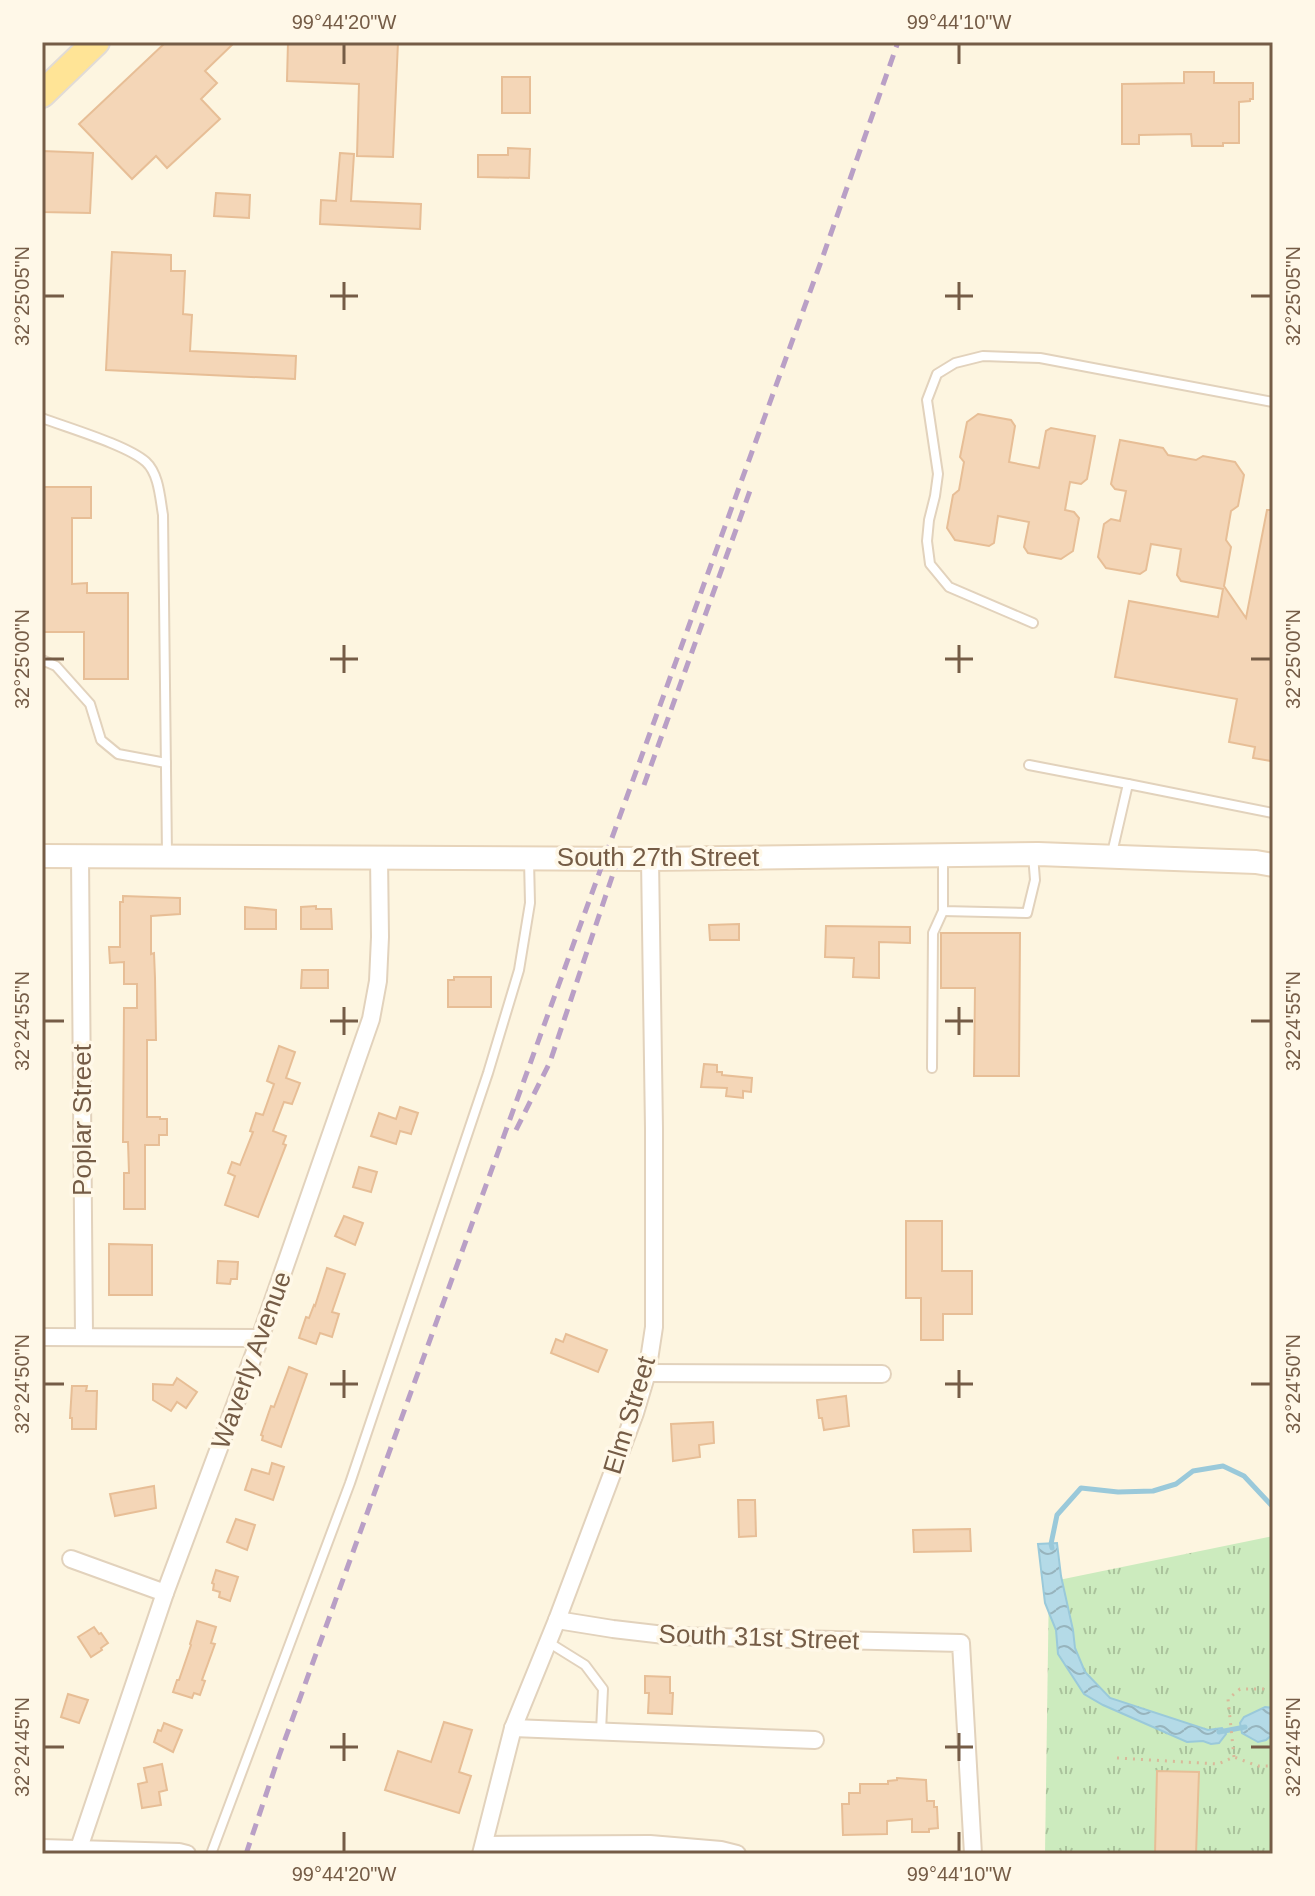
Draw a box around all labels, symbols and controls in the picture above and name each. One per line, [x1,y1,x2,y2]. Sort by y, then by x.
text: 99°44'20"W [292,11,396,33]
text: 99°44'10"W [907,11,1011,33]
text: 32°25'05"N [11,246,33,346]
text: 32°25'05"N [1282,246,1304,346]
text: 32°25'00"N [11,609,33,709]
text: 32°25'00"N [1282,609,1304,709]
street label: South 27th Street [557,842,760,872]
text: 32°24'55"N [11,971,33,1071]
text: 32°24'55"N [1282,971,1304,1071]
street label: Poplar Street [67,1043,97,1196]
street label: Waverly Avenue [205,1267,297,1453]
text: 32°24'50"N [11,1334,33,1434]
text: 32°24'50"N [1282,1334,1304,1434]
street label: Elm Street [597,1352,661,1477]
street label: South 31st Street [658,1619,861,1656]
text: 32°24'45"N [11,1697,33,1797]
text: 32°24'45"N [1282,1697,1304,1797]
text: 99°44'20"W [292,1863,396,1885]
text: 99°44'10"W [907,1863,1011,1885]

